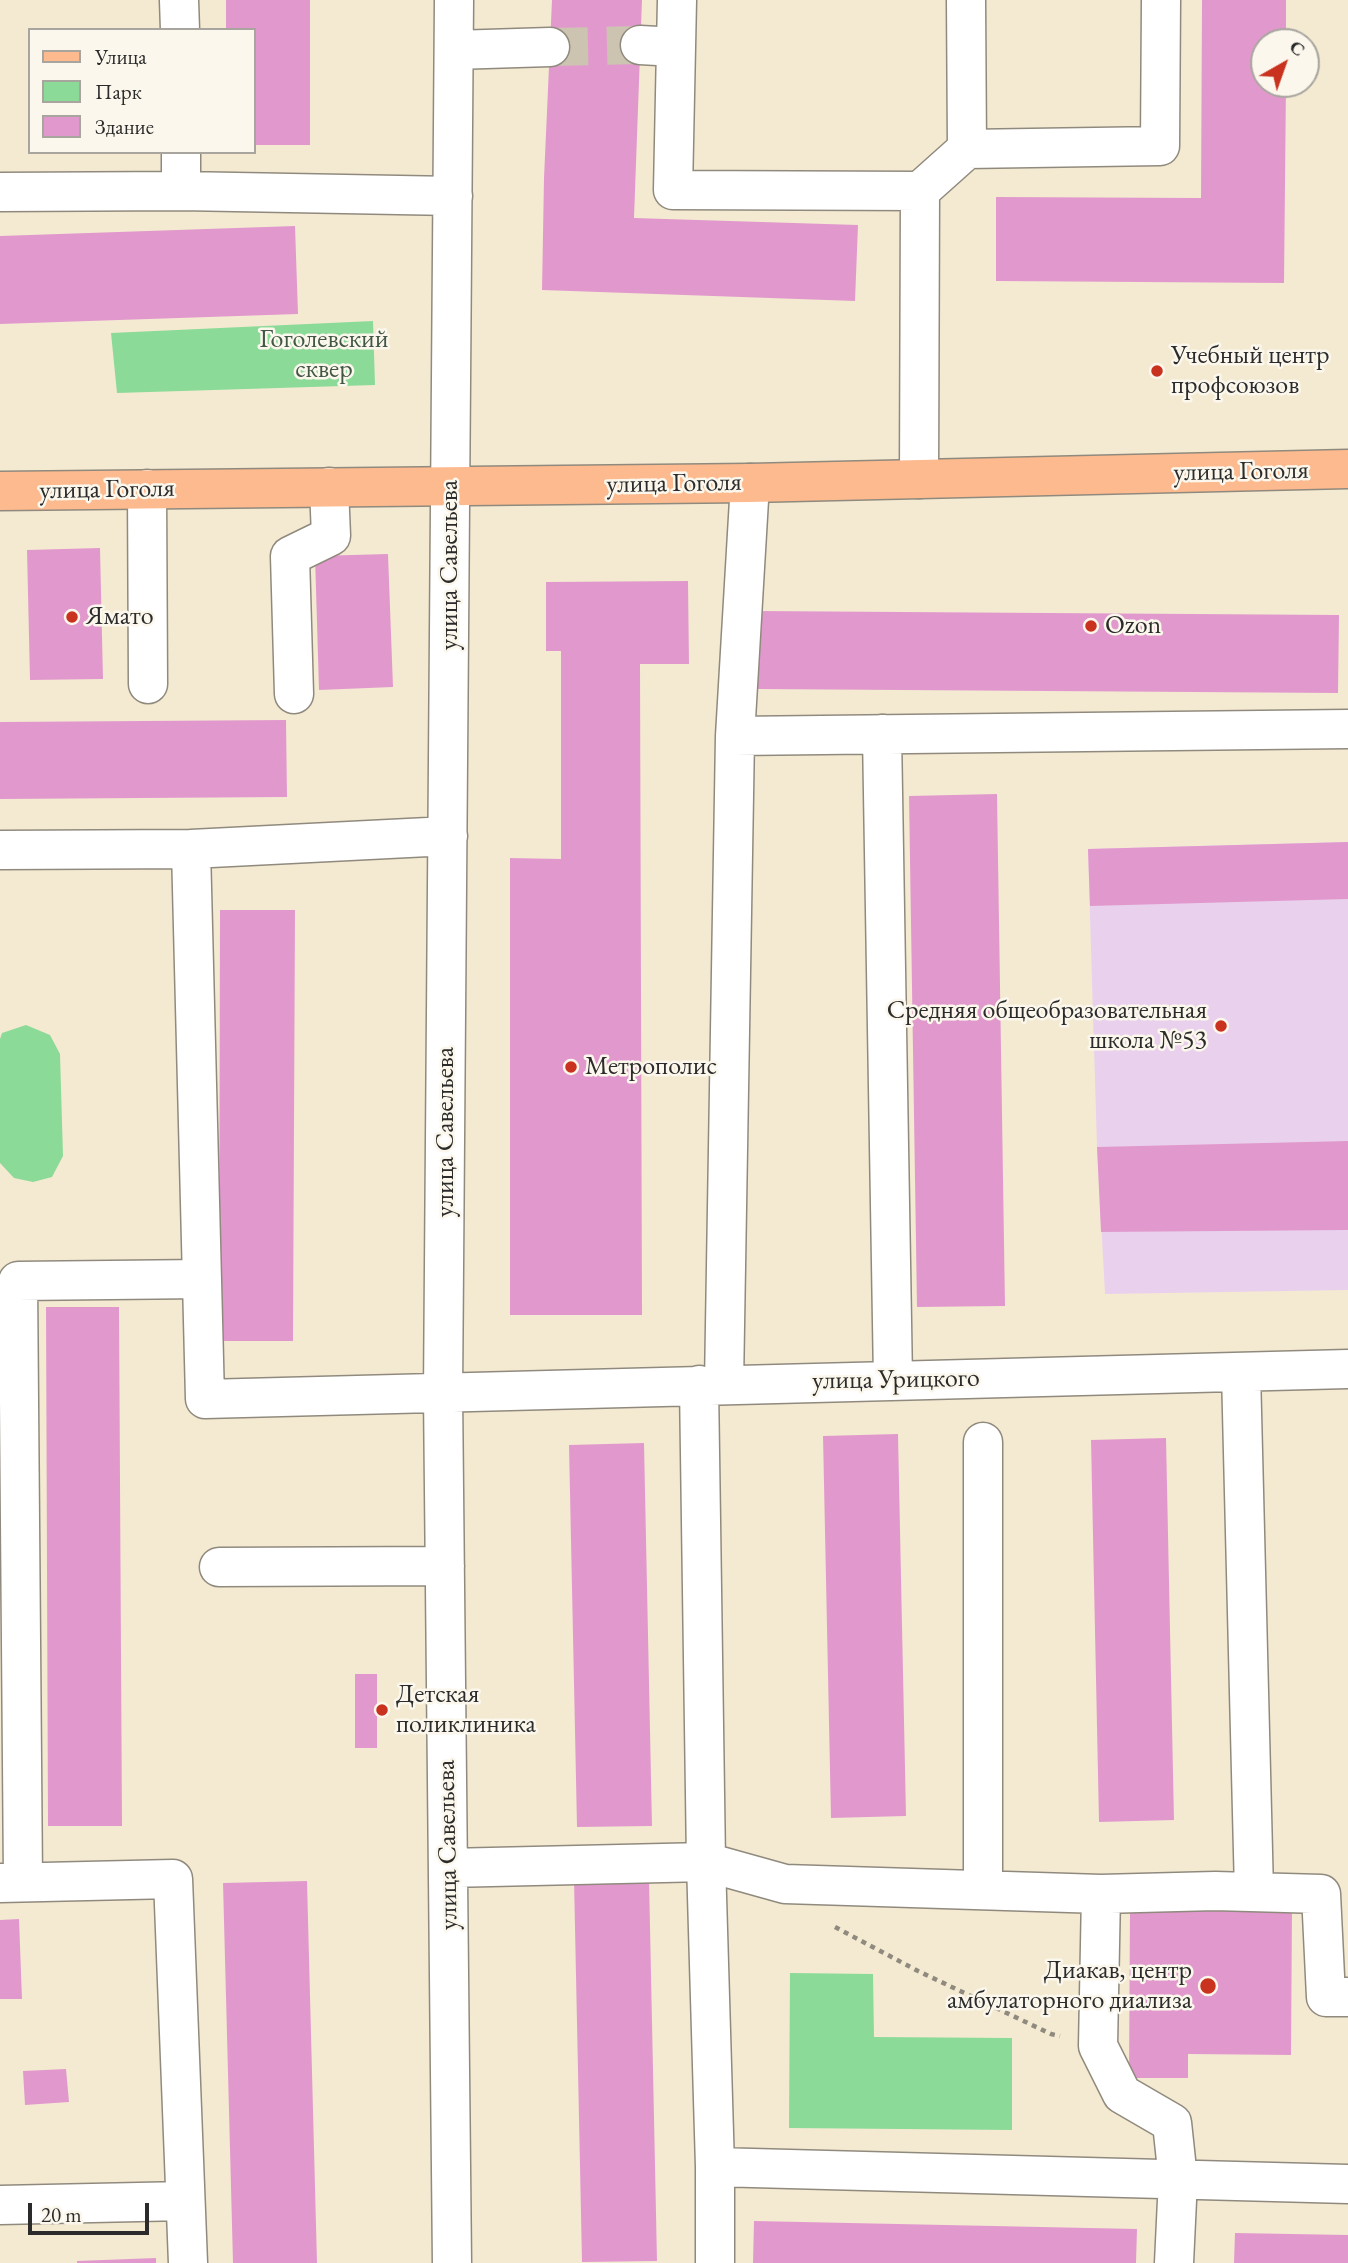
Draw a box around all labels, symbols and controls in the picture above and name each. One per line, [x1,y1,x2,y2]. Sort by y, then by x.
legend [28,28,256,154]
north arrow [1250,28,1320,98]
text: С [1284,34,1311,62]
text: Улица [95,43,147,70]
text: Парк [95,78,142,105]
text: Здание [95,113,154,140]
park label: Гоголевский сквер [259,324,389,386]
place label: Учебный центр профсоюзов [1171,340,1329,402]
marker: Учебный центр профсоюзов [1149,363,1165,379]
street label: улица Гоголя [1173,455,1309,489]
street label: улица Гоголя [606,467,742,501]
street label: улица Гоголя [39,473,175,507]
street label: улица Савельева [434,480,466,650]
place label: Ямато [86,601,154,633]
marker: Ямато [64,609,80,625]
place label: Ozon [1105,610,1161,642]
marker: Ozon [1083,618,1099,634]
place label: Средняя общеобразовательная школа №53 [887,995,1207,1056]
marker: Средняя общеобразовательная школа №53 [1213,1018,1229,1034]
street label: улица Савельева [430,1047,462,1217]
place label: Метрополис [585,1051,717,1083]
marker: Метрополис [563,1059,579,1075]
street label: улица Урицкого [812,1363,980,1397]
place label: Детская поликлиника [396,1679,536,1740]
marker: Детская поликлиника [374,1702,390,1718]
street label: улица Савельева [431,1760,465,1930]
place label: Диакав, центр амбулаторного диализа [947,1955,1192,2016]
marker: Диакав, центр амбулаторного диализа [1198,1976,1218,1996]
scale bar [32,2190,152,2234]
text: 20 m [41,2201,82,2228]

